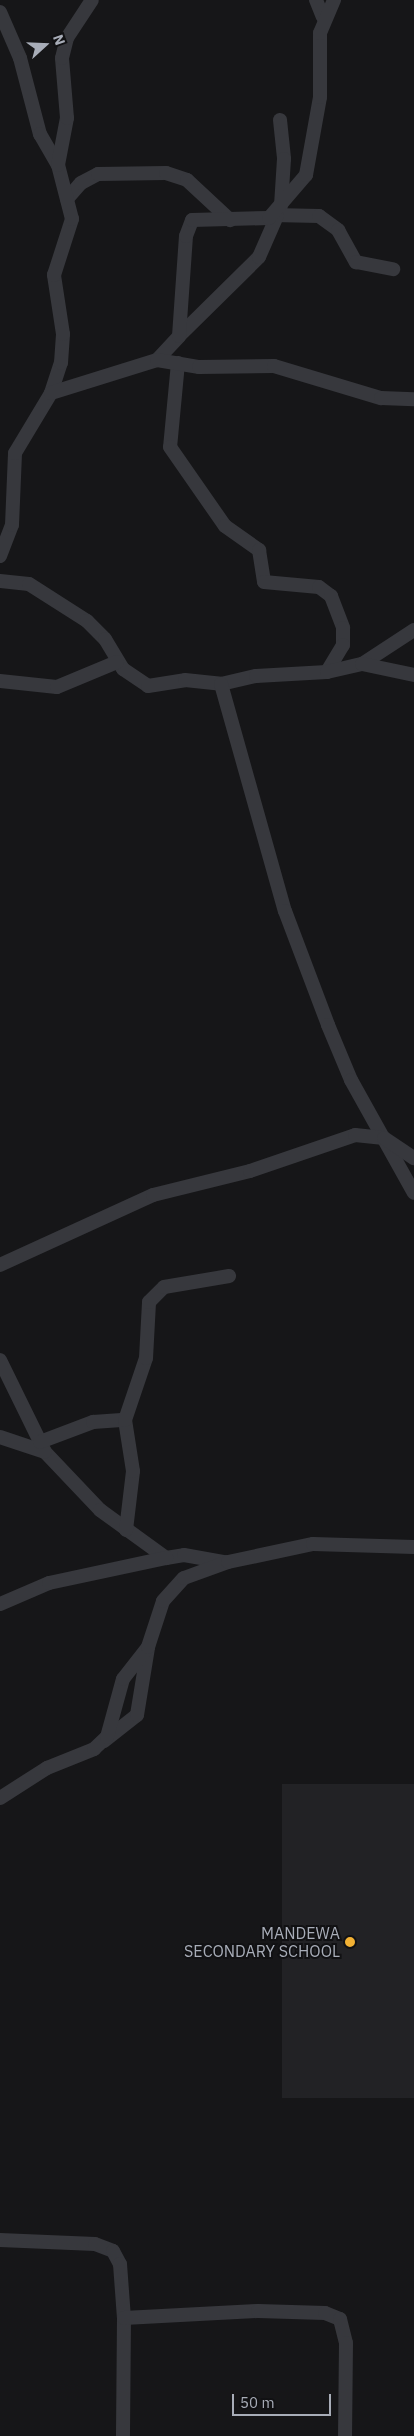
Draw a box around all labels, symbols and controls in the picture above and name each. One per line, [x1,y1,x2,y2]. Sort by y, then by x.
north arrow [20,20,70,70]
text: N [49,32,69,48]
place label: MANDEWA SECONDARY SCHOOL [184,1923,340,1961]
marker: MANDEWA SECONDARY SCHOOL [344,1936,356,1948]
scale bar [234,2384,333,2416]
text: 50 m [240,2393,275,2412]

